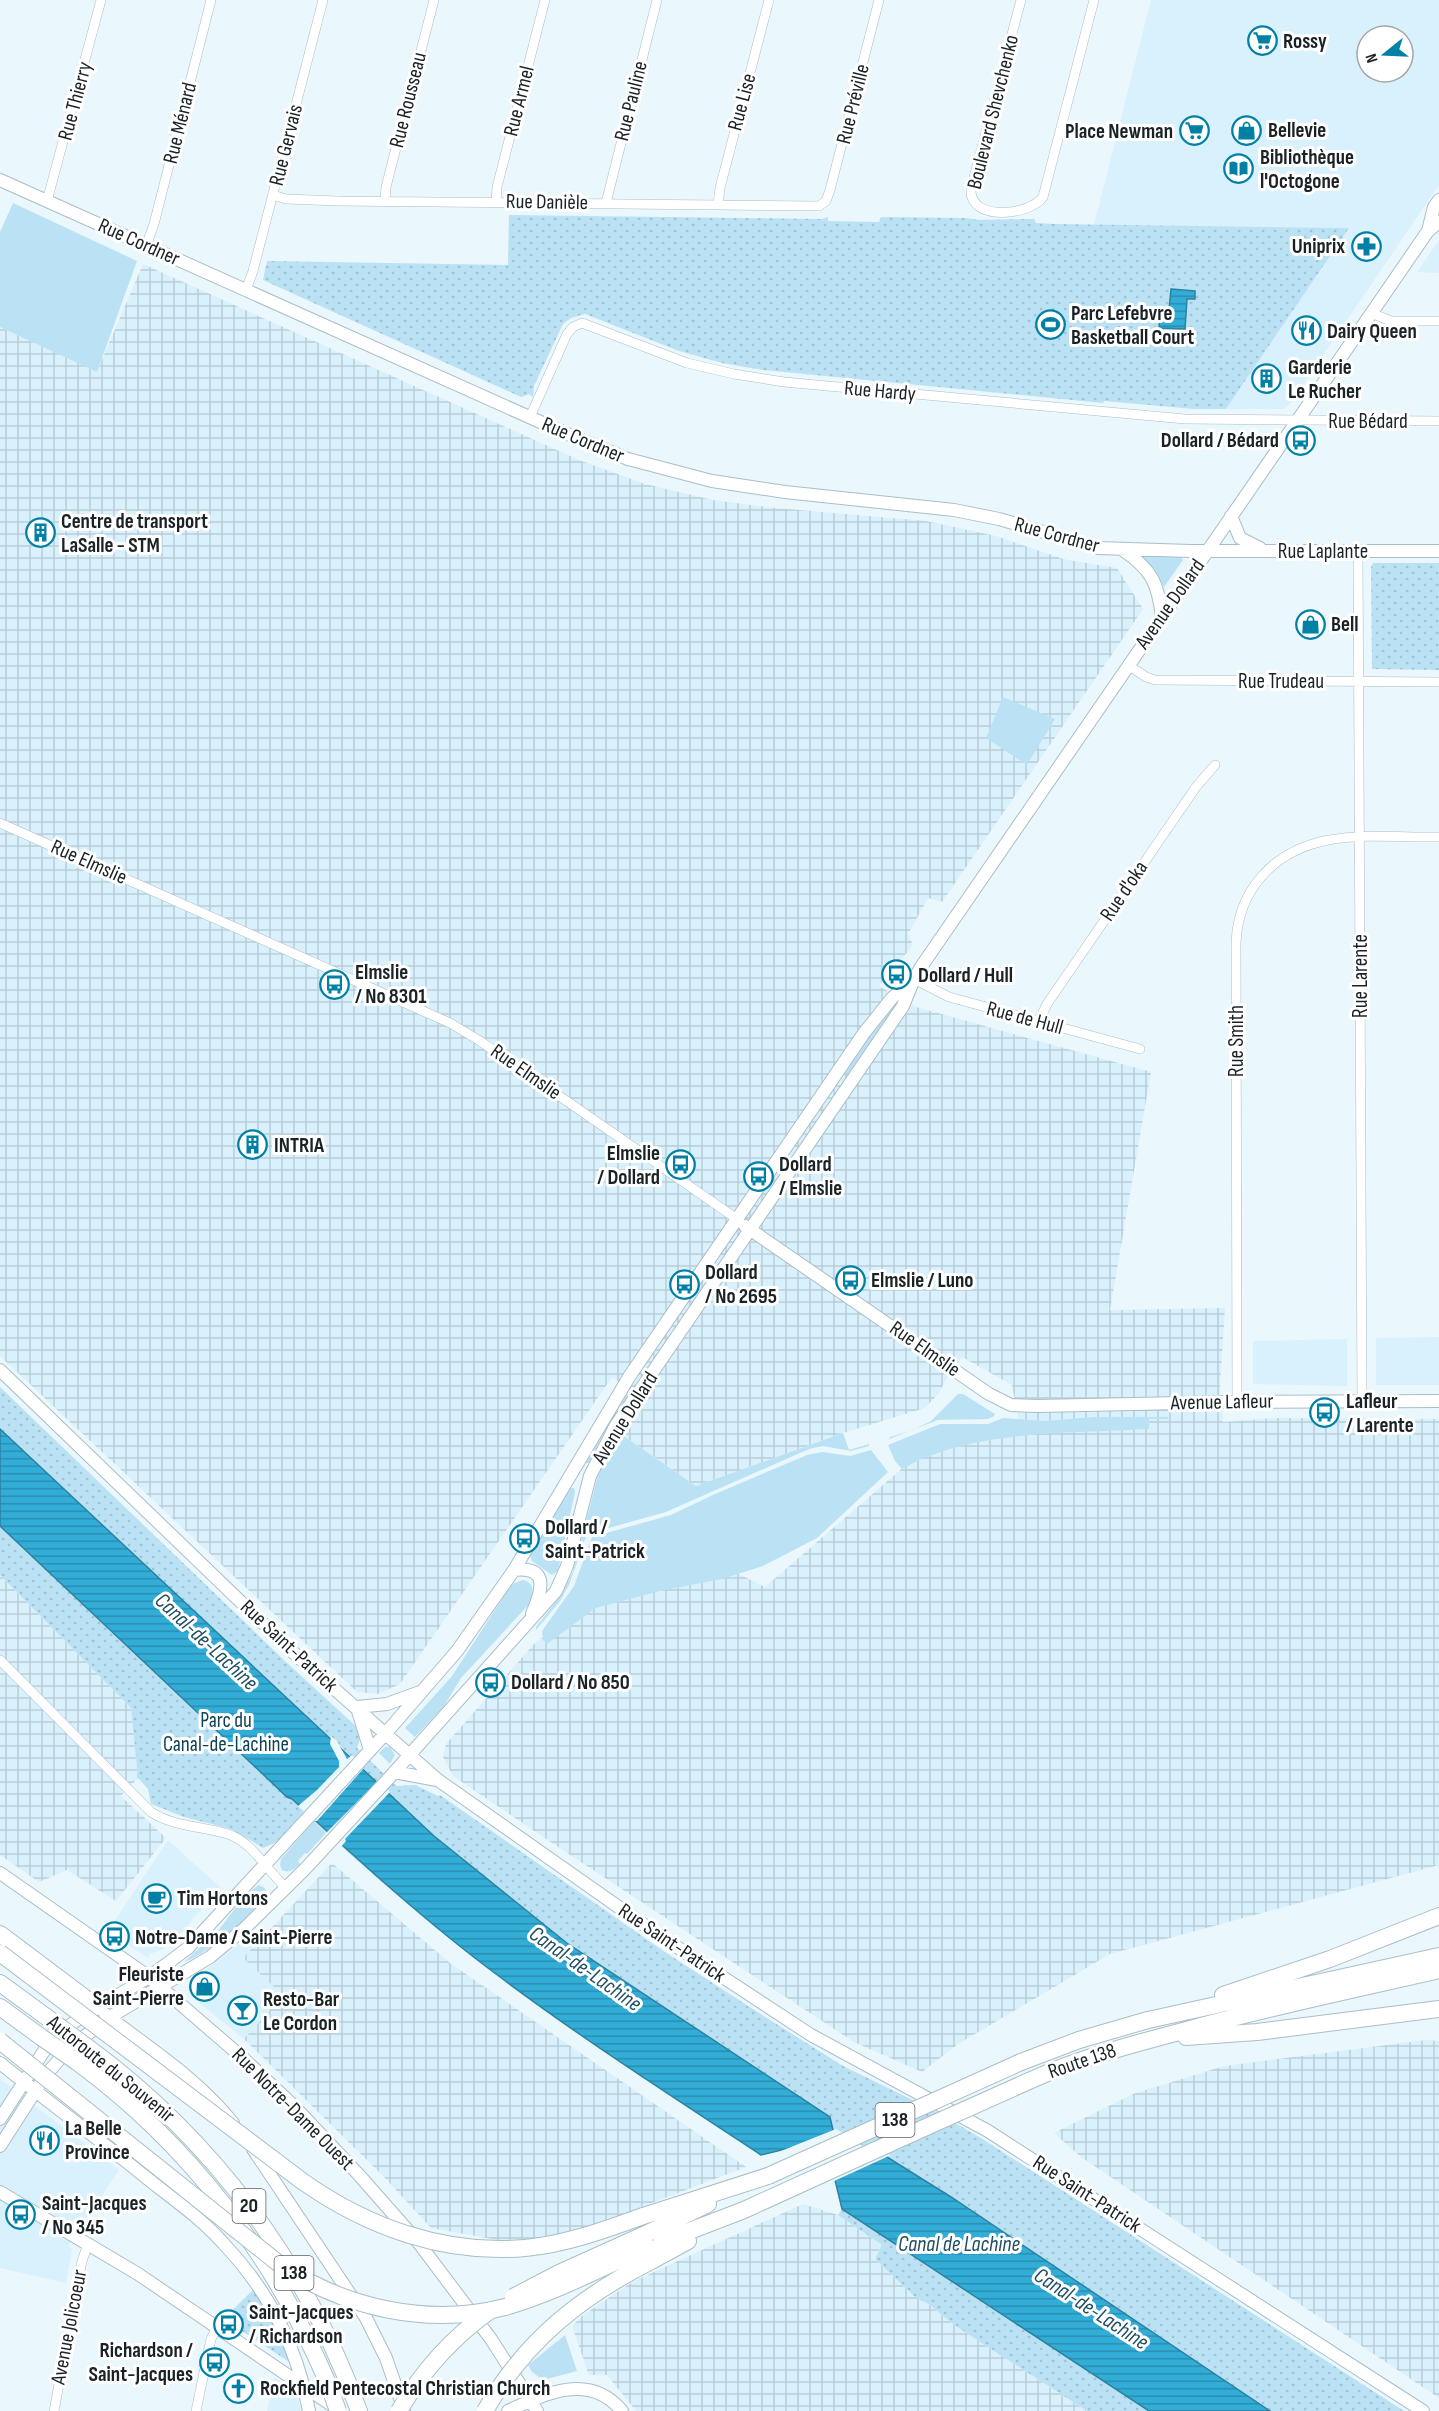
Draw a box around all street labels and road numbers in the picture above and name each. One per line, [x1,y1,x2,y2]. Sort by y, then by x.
street label: Boulevard Shevchenko [962,32,1024,192]
street label: Rue Rousseau [384,50,432,150]
street label: Rue Pauline [609,58,653,144]
street label: Rue Thierry [53,59,97,143]
street label: Rue Préville [831,61,875,147]
street label: Rue Armel [498,63,540,139]
street label: Rue Lise [722,71,762,133]
street label: Rue Ménard [158,80,202,166]
street label: Rue Gervais [264,102,308,188]
street label: Rue Danièle [506,189,588,215]
street label: Rue Cordner [94,213,184,271]
street label: Rue Hardy [843,375,917,407]
street label: Rue Bédard [1328,409,1408,434]
street label: Rue Cordner [538,412,628,468]
street label: Rue Cordner [1012,512,1102,558]
street label: Rue Laplante [1278,539,1368,564]
street label: Avenue Dollard [1129,554,1210,655]
street label: Rue Trudeau [1238,669,1324,694]
street label: Rue Elmslie [47,834,131,890]
street label: Rue d'oka [1095,856,1153,926]
street label: Rue Larente [1348,934,1373,1018]
street label: Rue de Hull [984,996,1066,1040]
street label: Rue Smith [1224,1005,1249,1077]
street label: Rue Elmslie [486,1039,566,1105]
street label: Rue Elmslie [885,1316,965,1382]
street label: Avenue Dollard [586,1367,663,1470]
street label: Avenue Lafleur [1169,1389,1274,1415]
street label: Rue Saint-Patrick [235,1595,343,1697]
street label: Rue Saint-Patrick [614,1898,730,1988]
street label: Autoroute du Souvenir [42,2009,180,2128]
street label: Route 138 [1045,2038,1119,2084]
street label: Rue Notre-Dame Ouest [227,2043,359,2175]
road number: 138 [876,2103,914,2137]
street label: Rue Saint-Patrick [1028,2150,1146,2238]
road number: 20 [232,2189,266,2223]
road number: 138 [274,2256,314,2290]
street label: Avenue Jolicoeur [45,2268,92,2387]

